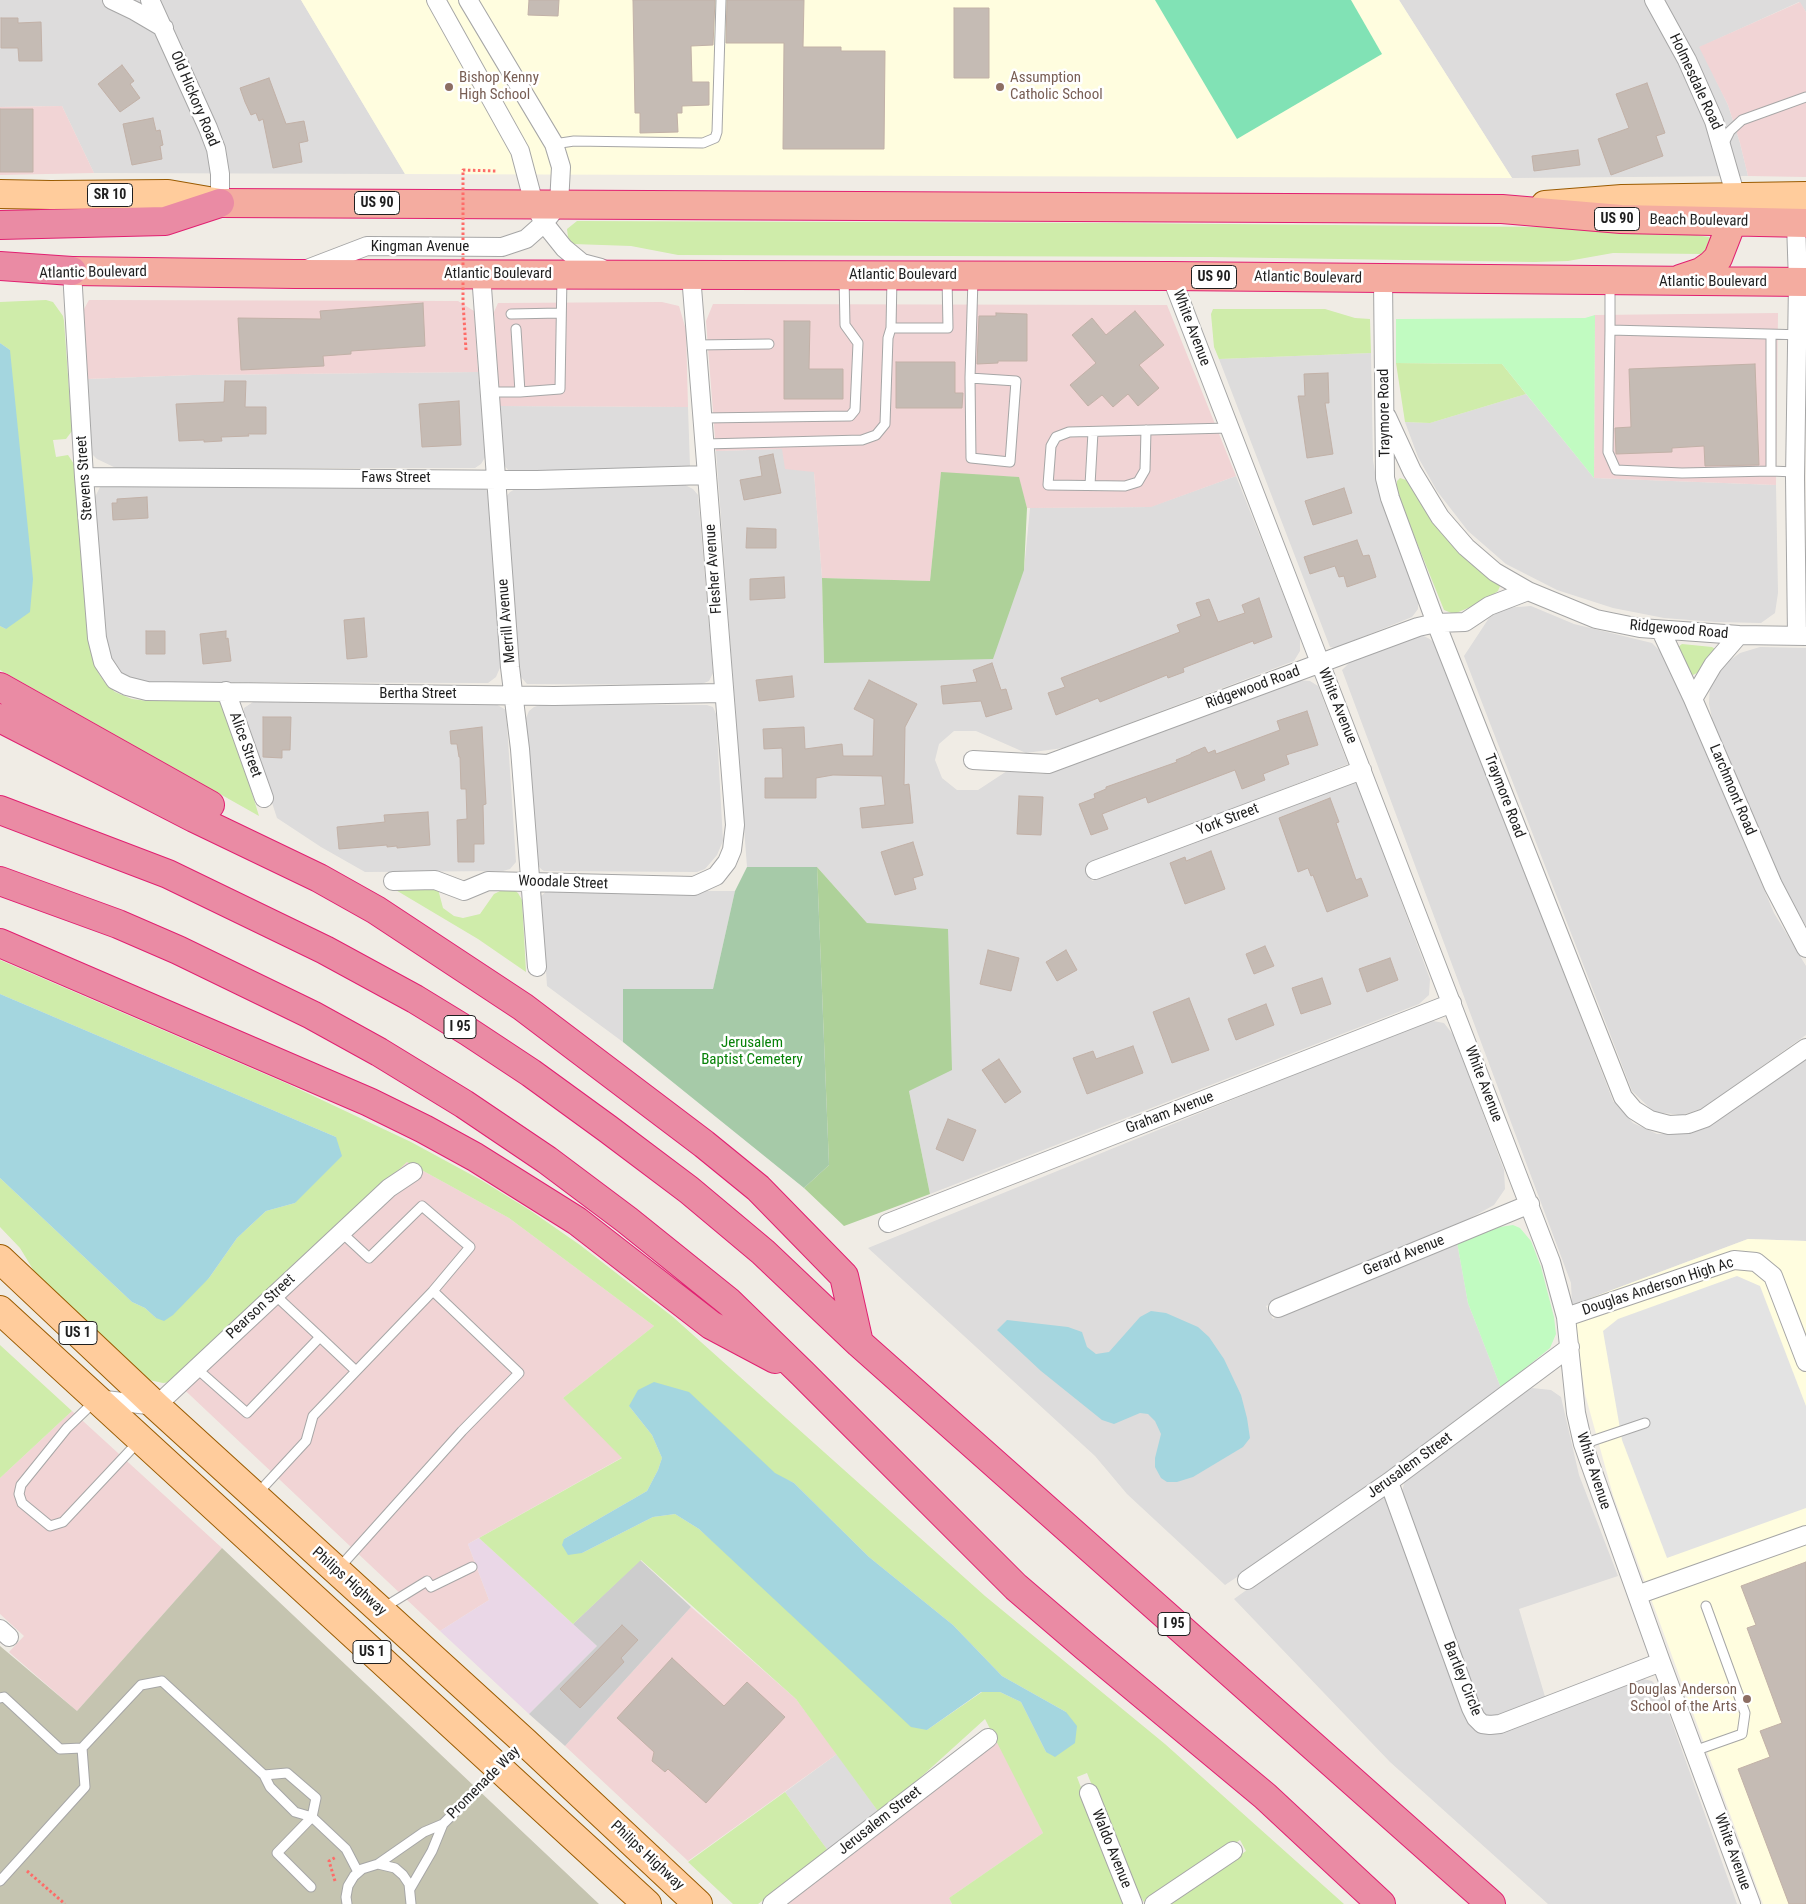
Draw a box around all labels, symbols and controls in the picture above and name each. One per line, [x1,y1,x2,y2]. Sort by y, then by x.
street label: Holmesdale Road [1665,31,1725,133]
street label: Old Hickory Road [166,49,222,149]
place label: Bishop Kenny High School [459,69,539,104]
place label: Assumption Catholic School [1010,69,1103,104]
marker: Bishop Kenny High School [443,81,455,93]
marker: Assumption Catholic School [994,81,1006,93]
road number: SR 10 [88,184,132,206]
road number: US 90 [354,192,400,214]
road number: US 90 [1594,208,1640,230]
street label: Beach Boulevard [1649,211,1749,231]
street label: Kingman Avenue [371,238,469,256]
street label: Atlantic Boulevard [39,263,147,283]
street label: Atlantic Boulevard [444,265,552,283]
street label: Atlantic Boulevard [849,266,957,284]
road number: US 90 [1192,266,1236,288]
street label: Atlantic Boulevard [1254,268,1362,288]
street label: Atlantic Boulevard [1659,273,1767,291]
street label: White Avenue [1168,287,1214,369]
street label: Traymore Road [1375,368,1395,458]
street label: Stevens Street [73,435,97,521]
street label: Faws Street [361,469,431,487]
street label: Flesher Avenue [702,523,726,615]
street label: Merrill Avenue [494,578,520,664]
street label: Ridgewood Road [1629,617,1729,643]
street label: Ridgewood Road [1203,663,1303,713]
street label: White Avenue [1314,665,1360,747]
street label: Bertha Street [379,685,457,703]
street label: Alice Street [225,710,265,780]
street label: Larchmont Road [1705,742,1759,838]
street label: Traymore Road [1480,751,1528,841]
street label: York Street [1195,800,1261,840]
street label: Woodale Street [518,872,608,894]
road number: I 95 [444,1016,476,1038]
park label: Jerusalem Baptist Cemetery [701,1034,803,1069]
street label: White Avenue [1460,1043,1506,1125]
street label: Graham Avenue [1124,1088,1216,1138]
street label: Gerard Avenue [1361,1232,1447,1280]
street label: Douglas Anderson High Ac [1580,1254,1736,1320]
street label: Pearson Street [223,1271,299,1343]
road number: US 1 [59,1322,97,1345]
street label: Jerusalem Street [1364,1429,1456,1503]
street label: White Avenue [1572,1430,1614,1512]
street label: Philips Highway [308,1544,390,1620]
road number: I 95 [1158,1612,1190,1636]
street label: Bartley Circle [1439,1639,1485,1719]
road number: US 1 [353,1640,391,1664]
place label: Douglas Anderson School of the Arts [1629,1681,1737,1716]
marker: Douglas Anderson School of the Arts [1741,1693,1753,1705]
street label: Promenade Way [444,1743,524,1823]
street label: Jerusalem Street [835,1783,925,1859]
street label: Waldo Avenue [1087,1807,1135,1891]
street label: White Avenue [1710,1811,1754,1893]
street label: Philips Highway [606,1817,688,1895]

